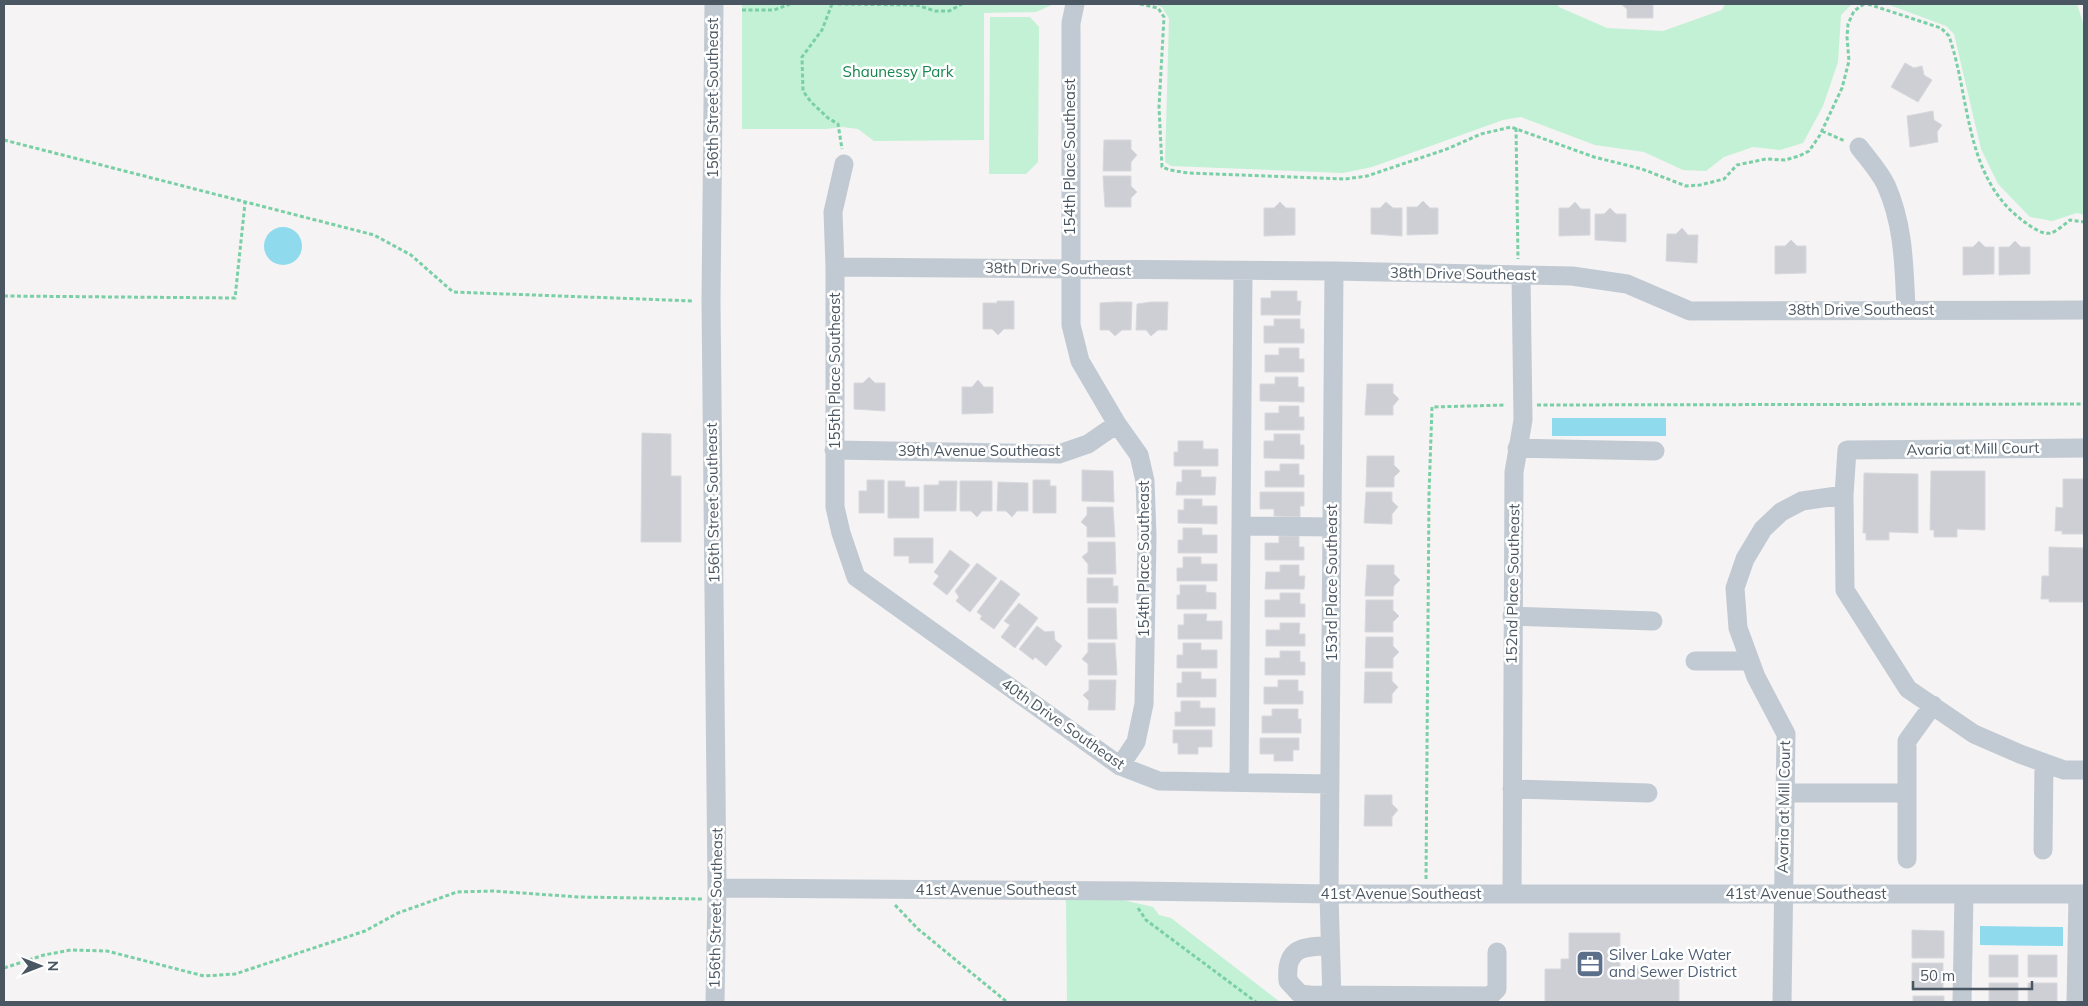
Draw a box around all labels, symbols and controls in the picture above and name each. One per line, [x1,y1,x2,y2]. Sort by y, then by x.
street label: 156th Street Southeast [703,18,722,178]
park label: Shaunessy Park [843,62,954,81]
street label: 154th Place Southeast [1060,78,1079,236]
street label: 38th Drive Southeast [985,258,1131,279]
street label: 38th Drive Southeast [1390,263,1536,284]
street label: 155th Place Southeast [825,292,844,450]
street label: 38th Drive Southeast [1788,300,1934,319]
street label: 156th Street Southeast [702,422,723,584]
street label: Avaria at Mill Court [1906,438,2040,459]
street label: 39th Avenue Southeast [898,441,1060,460]
street label: 154th Place Southeast [1134,480,1153,638]
street label: 152nd Place Southeast [1502,503,1523,665]
street label: 153rd Place Southeast [1322,504,1341,662]
street label: 40th Drive Southeast [998,674,1129,773]
street label: Avaria at Mill Court [1773,740,1794,874]
street label: 156th Street Southeast [705,827,726,989]
street label: 41st Avenue Southeast [915,880,1077,899]
street label: 41st Avenue Southeast [1320,884,1482,903]
street label: 41st Avenue Southeast [1725,884,1887,903]
north arrow [15,941,65,991]
place label: Silver Lake Water and Sewer District [1609,945,1737,981]
office icon: Silver Lake Water and Sewer District [1575,949,1605,979]
scale bar [1913,958,2032,990]
text: N [44,961,62,971]
text: 50 m [1920,966,1955,985]

